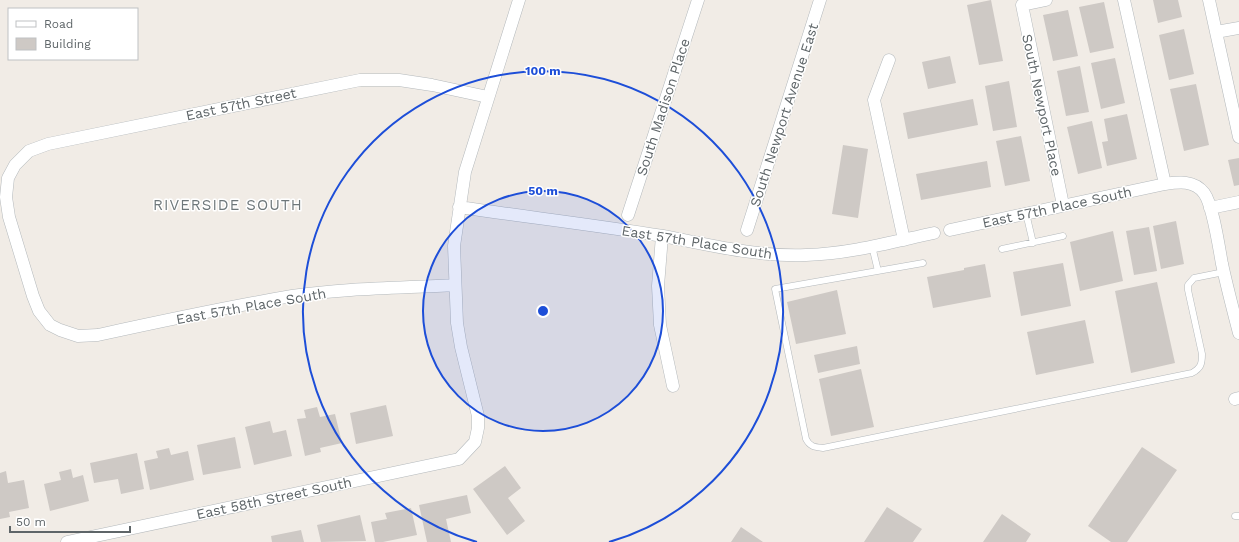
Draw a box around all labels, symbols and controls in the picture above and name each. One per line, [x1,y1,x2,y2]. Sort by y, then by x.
legend [8,8,138,60]
text: Road [44,17,73,31]
street label: South Newport Avenue East [747,21,821,209]
street label: South Newport Place [1019,32,1065,178]
street label: South Madison Place [633,36,693,178]
text: Building [44,37,91,51]
text: 100 m [525,64,561,78]
street label: East 57th Street [184,84,298,124]
street label: East 57th Place South [981,183,1133,231]
text: 50 m [528,184,558,198]
district label: RIVERSIDE SOUTH [153,196,303,214]
street label: East 57th Place South [621,222,773,262]
street label: East 57th Place South [175,285,327,327]
centre of rings [536,304,550,318]
street label: East 58th Street South [195,474,353,522]
scale bar [10,508,130,534]
text: 50 m [16,515,46,529]

